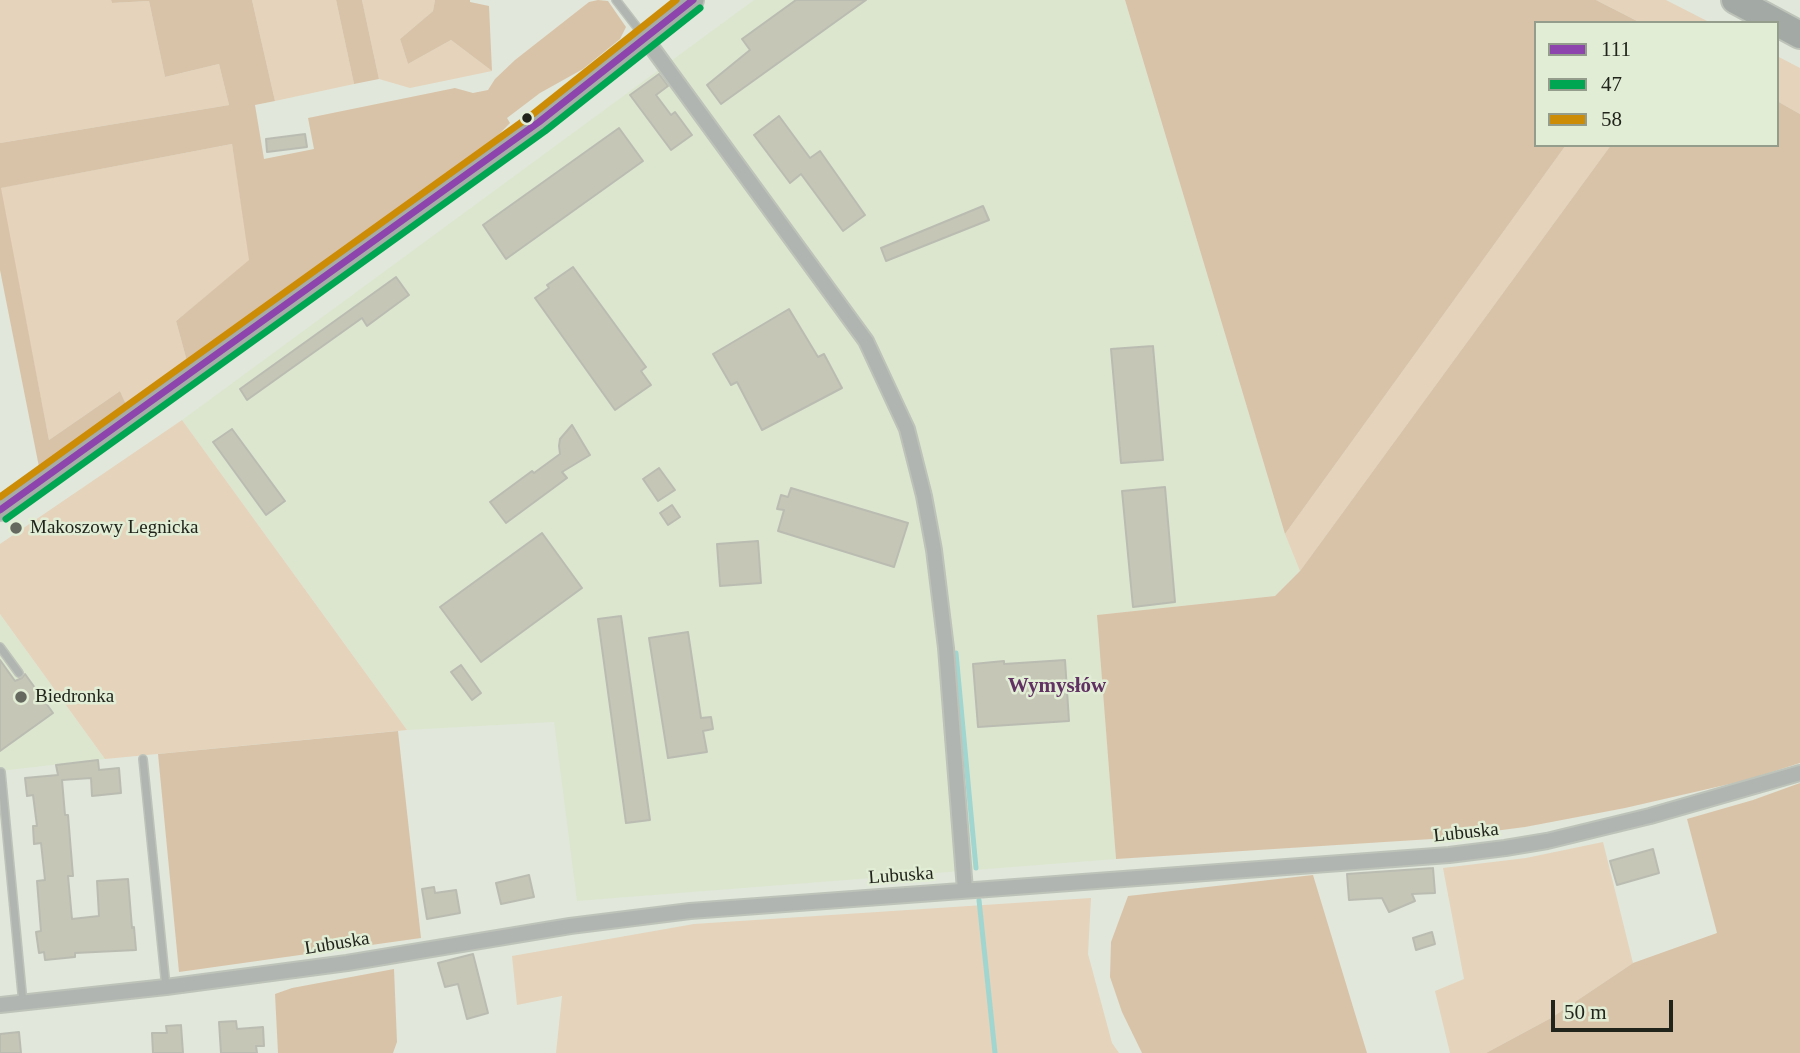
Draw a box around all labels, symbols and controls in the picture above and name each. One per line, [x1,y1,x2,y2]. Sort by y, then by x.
legend [1534,21,1779,147]
text: 111 [1601,37,1631,61]
text: 47 [1601,72,1622,96]
text: 58 [1601,107,1622,131]
unlabelled marker [520,111,534,125]
place label: Makoszowy Legnicka [30,517,198,539]
marker: Makoszowy Legnicka [8,520,24,536]
district label: Wymysłów [1008,674,1106,700]
place label: Biedronka [35,686,114,708]
marker: Biedronka [13,689,29,705]
street label: Lubuska [1432,818,1500,848]
street label: Lubuska [868,862,934,890]
street label: Lubuska [303,928,371,960]
scale bar [1555,986,1678,1030]
text: 50 m [1564,1000,1607,1024]

